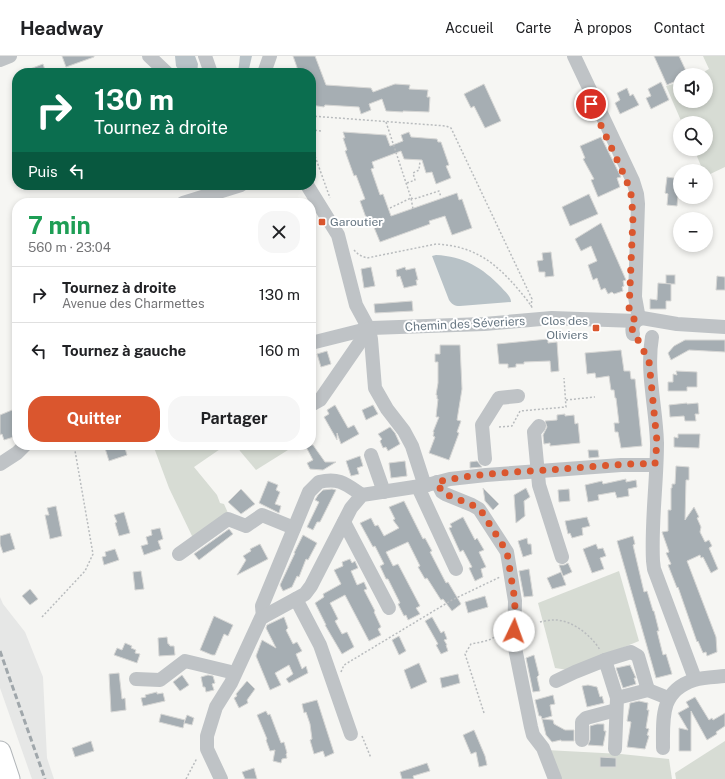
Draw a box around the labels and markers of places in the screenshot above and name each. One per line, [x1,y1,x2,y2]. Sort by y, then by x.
pin [574,87,608,121]
place label: Garoutier [330,215,383,229]
marker: Garoutier [317,217,327,227]
place label: Clos des Oliviers [541,314,588,342]
marker: Clos des Oliviers [591,323,601,333]

